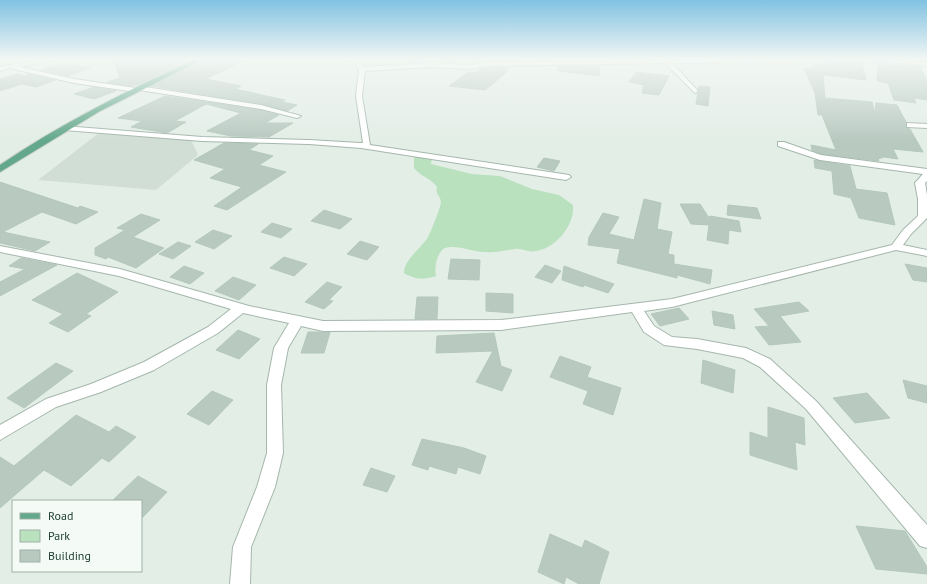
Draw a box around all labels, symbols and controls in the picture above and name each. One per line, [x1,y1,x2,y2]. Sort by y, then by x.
legend [12,500,142,572]
text: Road [48,508,73,523]
text: Park [48,528,70,543]
text: Building [48,548,91,563]

